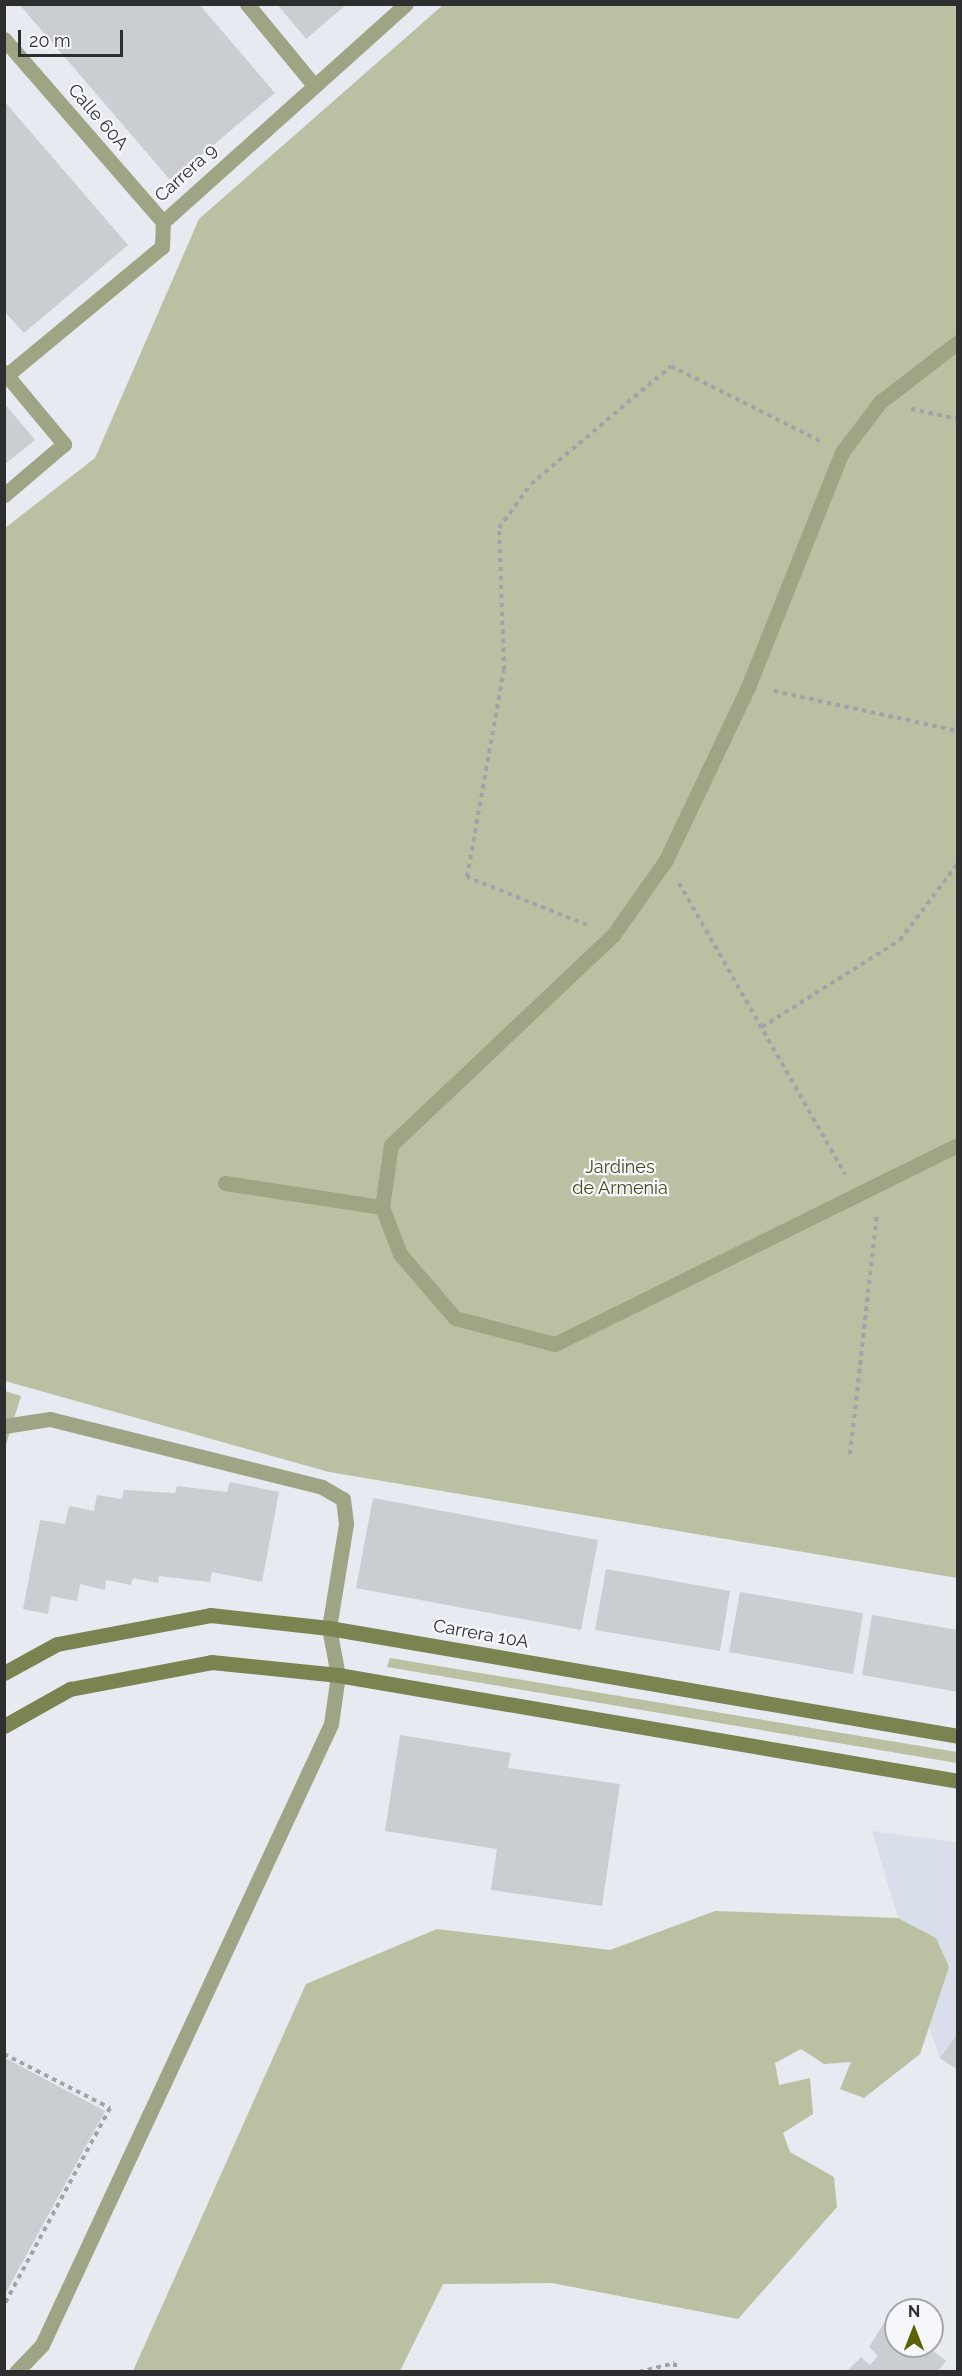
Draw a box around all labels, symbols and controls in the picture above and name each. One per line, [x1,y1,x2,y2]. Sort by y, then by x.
scale bar [21,18,126,56]
text: 20 m [29,30,71,51]
street label: Calle 60A [63,79,133,155]
street label: Carrera 9 [150,139,222,207]
park label: Jardines de Armenia [572,1157,668,1200]
street label: Carrera 10A [432,1615,530,1653]
north arrow [884,2298,944,2358]
text: N [908,2302,920,2321]

